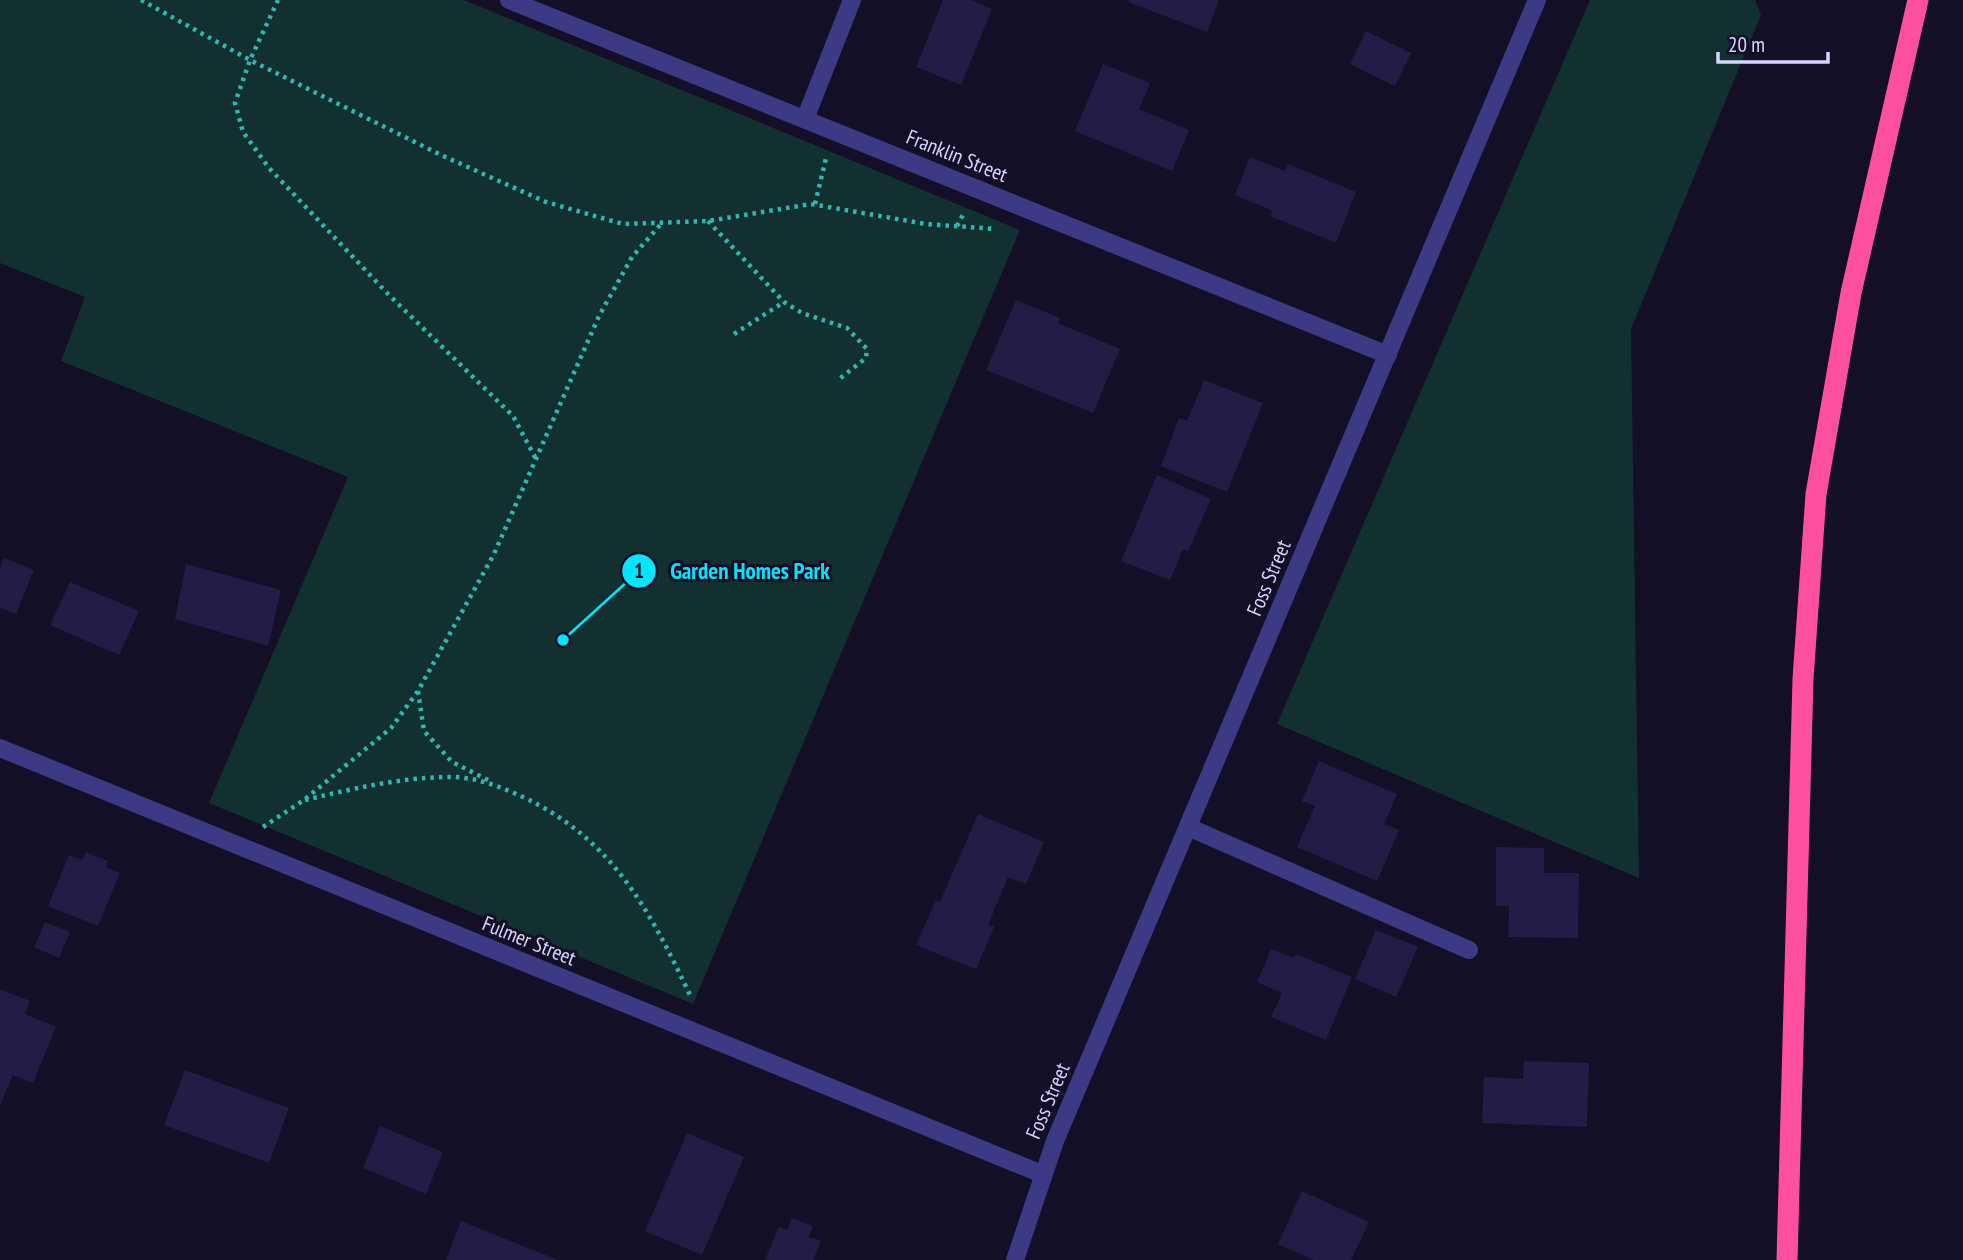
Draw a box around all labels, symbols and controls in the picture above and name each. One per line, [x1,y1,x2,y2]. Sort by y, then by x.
scale bar [1718,21,1828,65]
text: 20 m [1728,31,1765,58]
street label: Franklin Street [903,123,1012,188]
street label: Foss Street [1241,536,1297,620]
callout: Garden Homes Park [622,549,844,593]
text: Garden Homes Park [670,556,830,585]
text: 1 [634,557,644,584]
street label: Fulmer Street [478,910,580,972]
street label: Foss Street [1020,1059,1076,1143]

